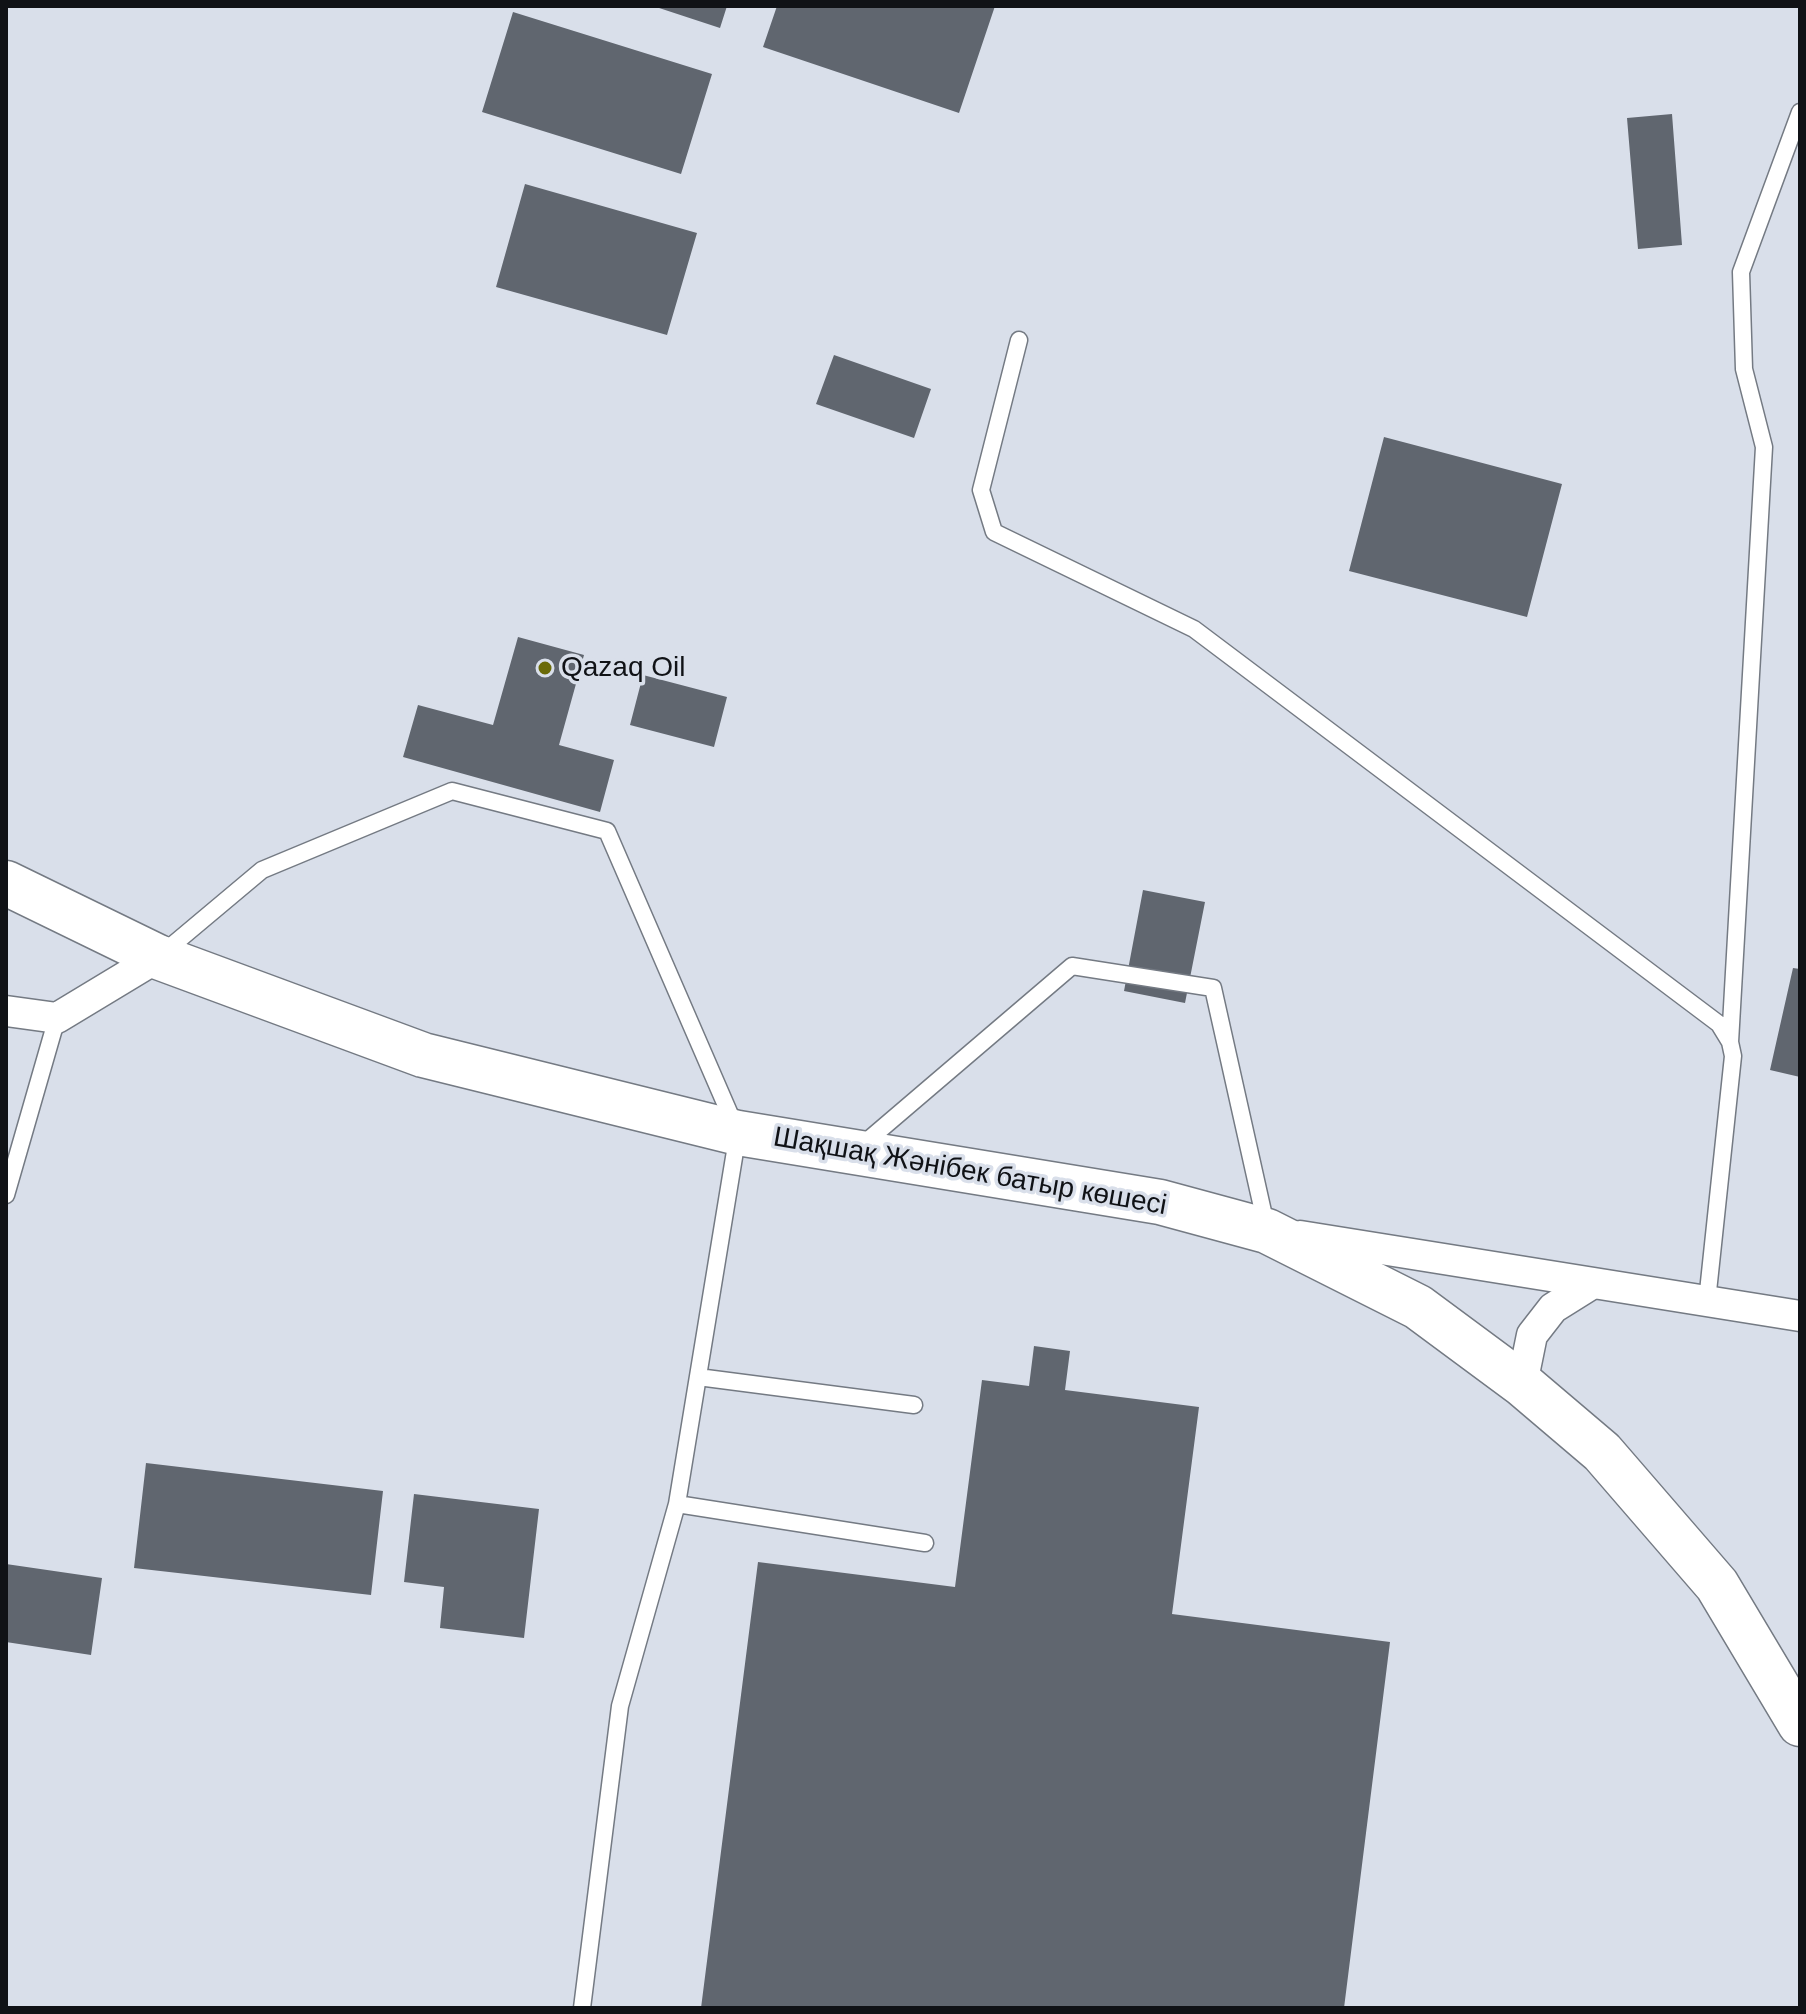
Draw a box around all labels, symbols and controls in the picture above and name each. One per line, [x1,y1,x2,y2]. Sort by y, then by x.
place label: Qazaq Oil [561,651,685,685]
marker: Qazaq Oil [536,659,554,677]
street label: Шақшақ Жәнібек батыр көшесі [771,1121,1169,1223]

